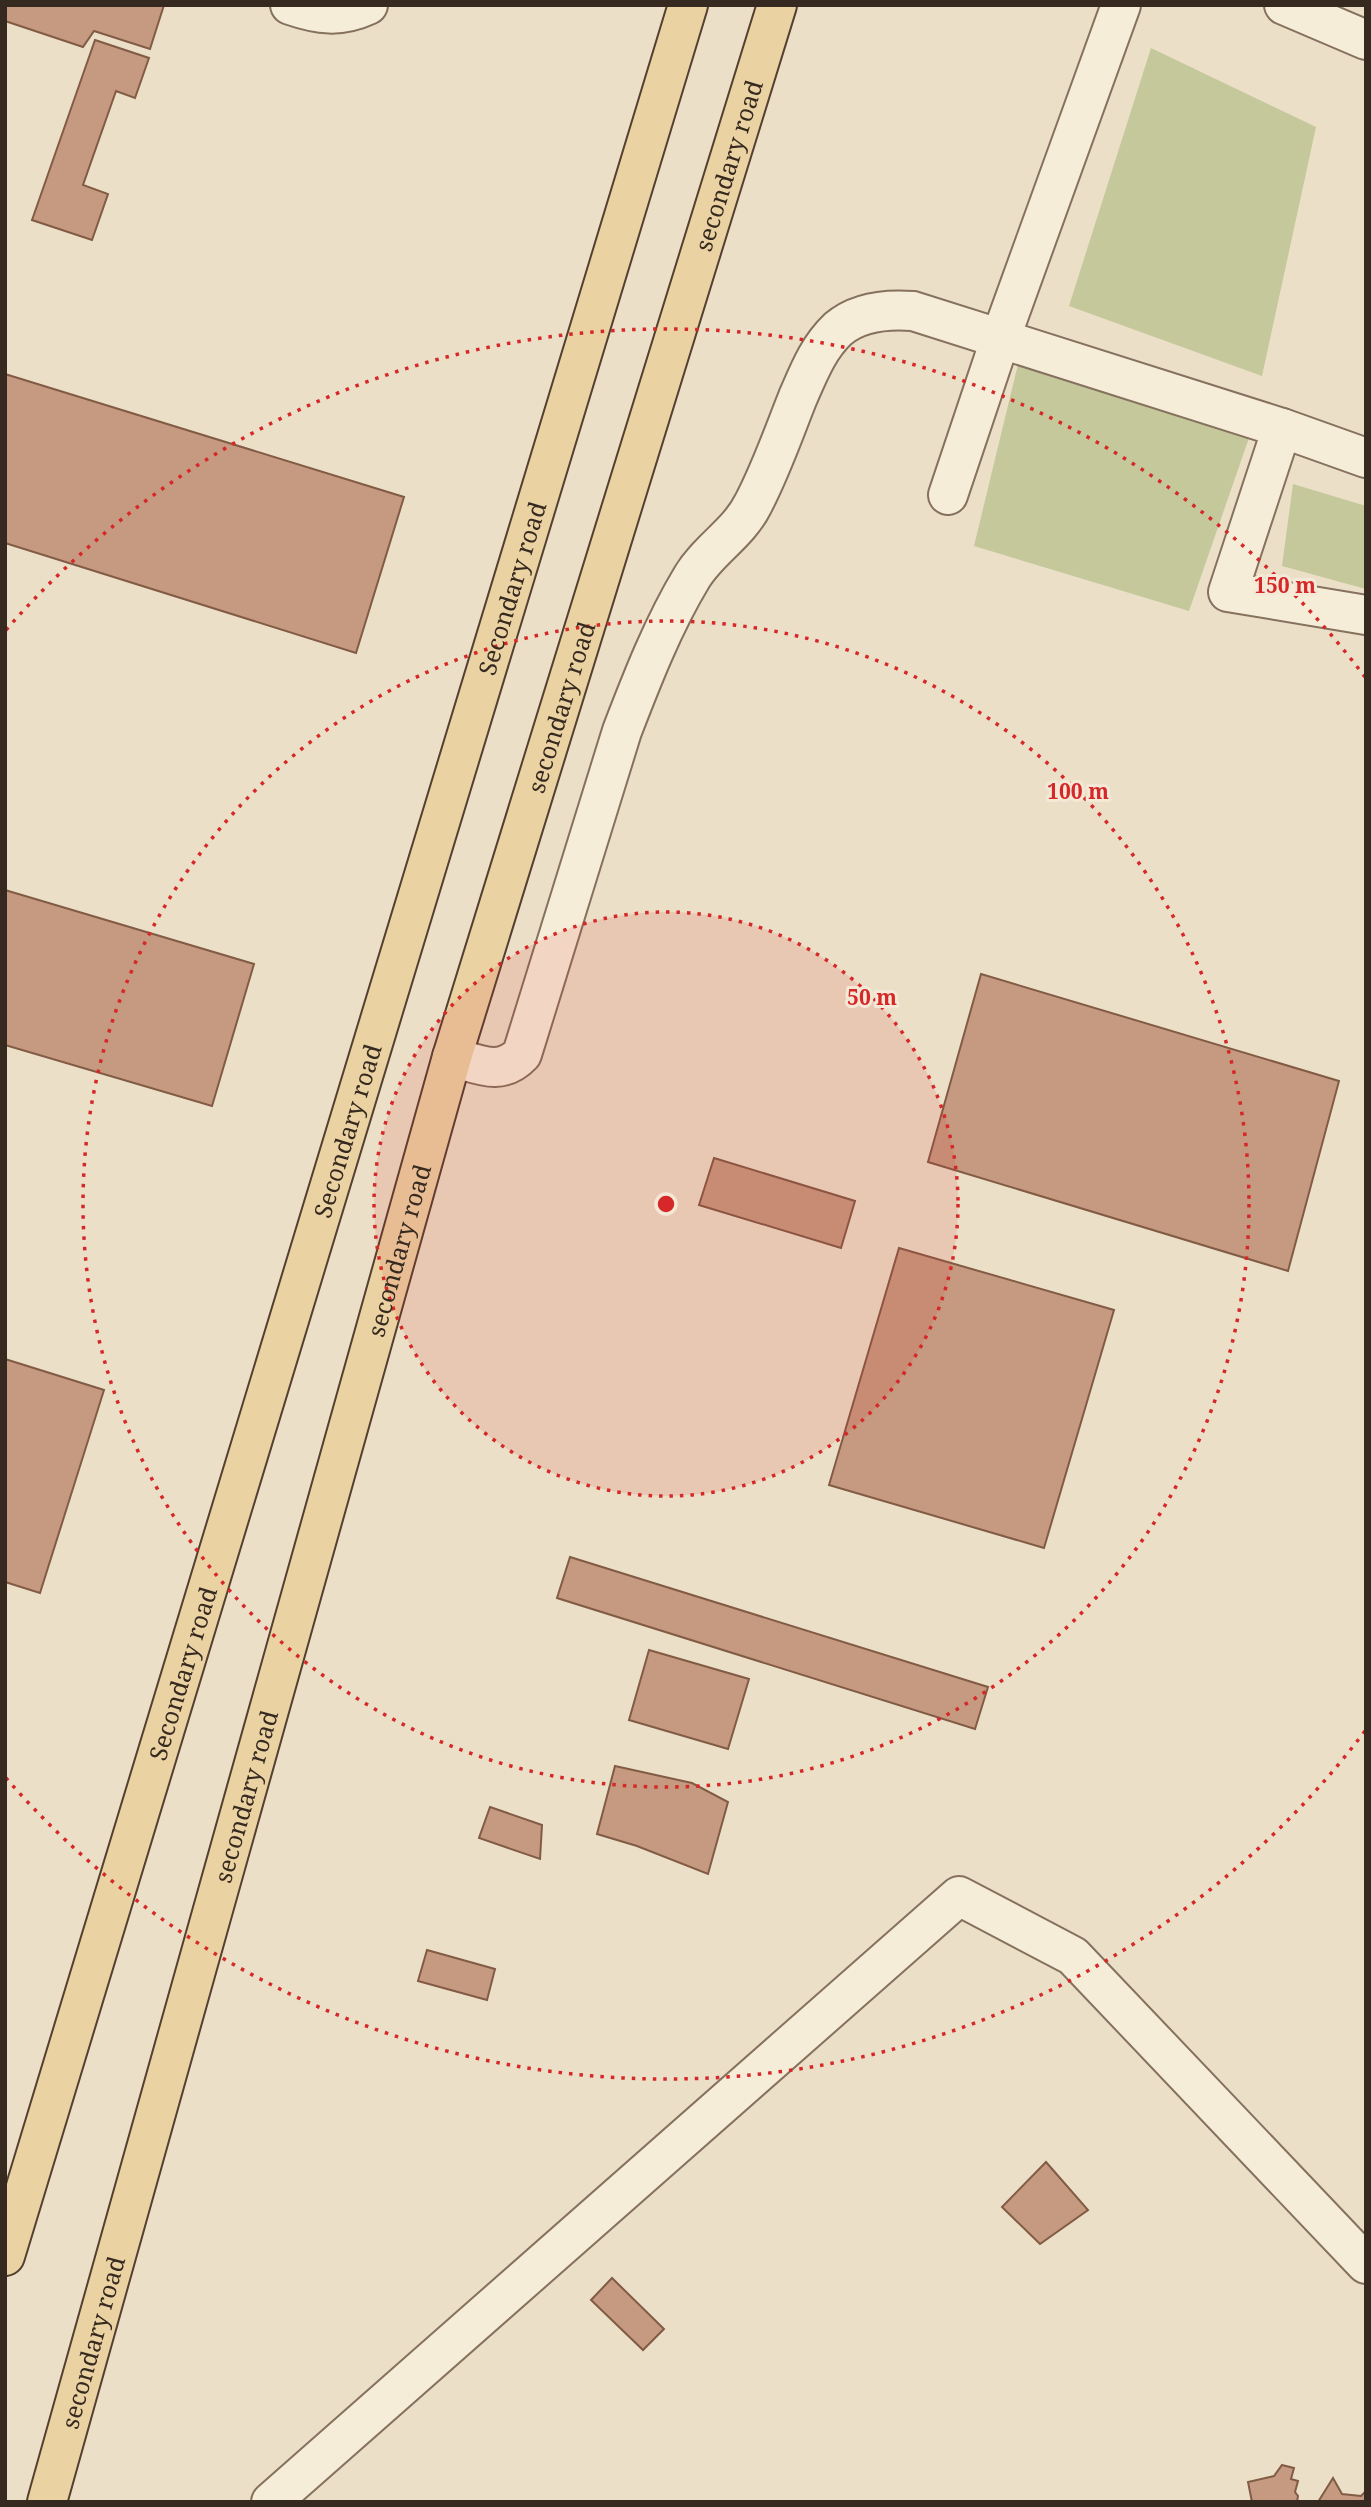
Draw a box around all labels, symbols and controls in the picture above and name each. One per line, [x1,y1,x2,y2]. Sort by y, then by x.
street label: secondary road [686,75,770,255]
street label: Secondary road [469,497,553,679]
text: 150 m [1254,571,1316,599]
street label: secondary road [518,617,602,797]
text: 100 m [1047,777,1109,805]
text: 50 m [847,983,897,1011]
street label: Secondary road [305,1040,388,1222]
street label: secondary road [358,1160,438,1340]
centre of rings [654,1192,678,1216]
street label: Secondary road [140,1582,224,1764]
street label: secondary road [205,1706,285,1886]
street label: secondary road [52,2252,132,2432]

